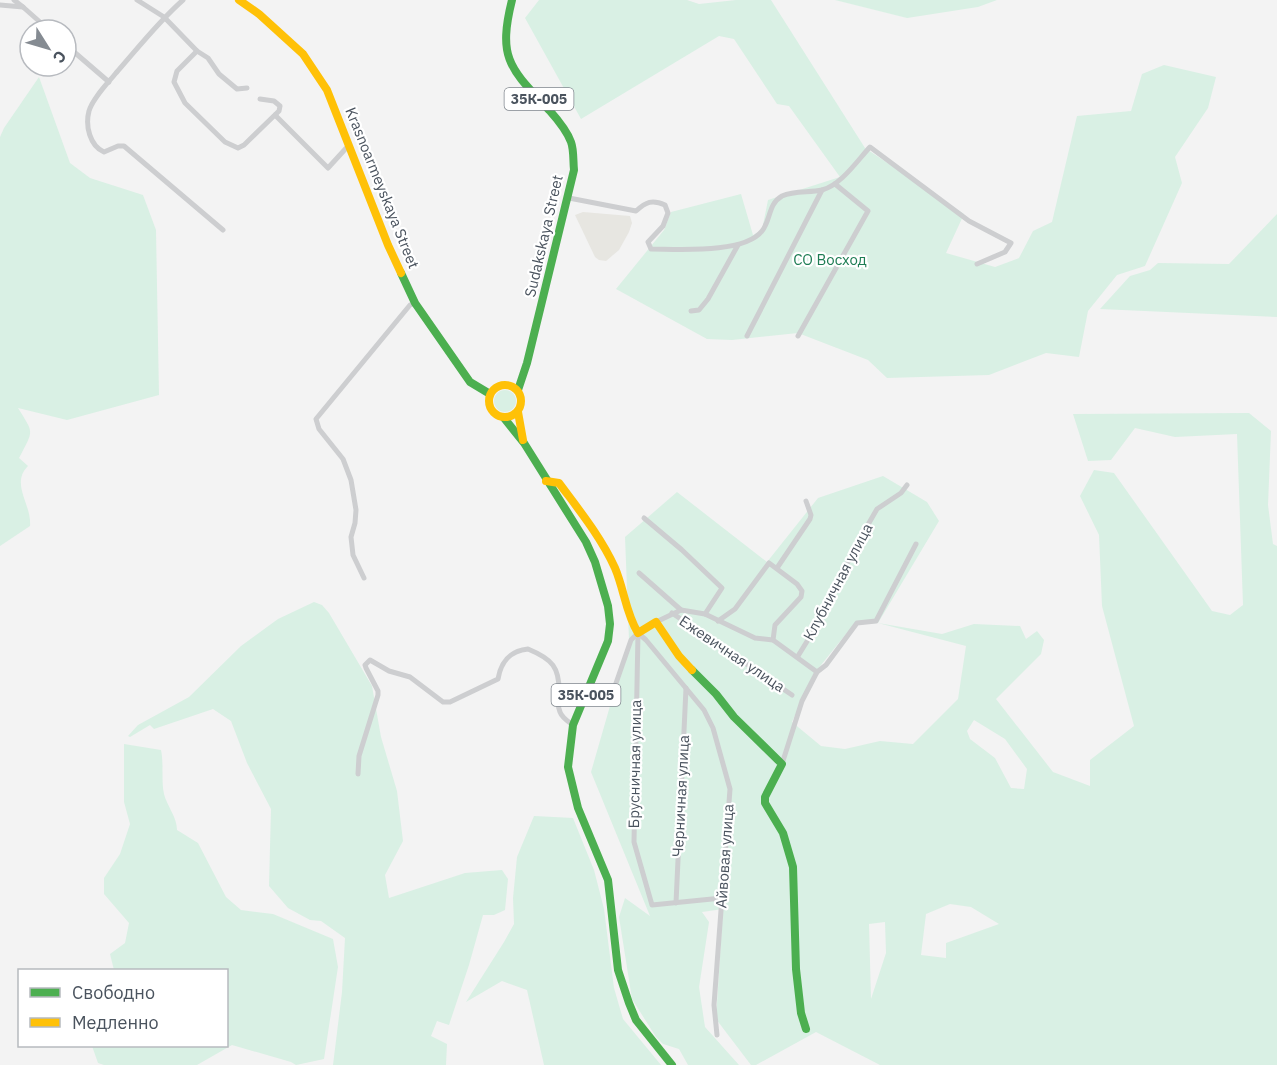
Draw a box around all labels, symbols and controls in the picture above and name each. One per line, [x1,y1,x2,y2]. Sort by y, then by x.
north arrow [18,18,78,78]
text: С [49,47,71,67]
road number: 35К-005 [504,88,574,110]
street label: Krasnoarmeyskaya Street [341,104,424,271]
street label: Sudakskaya Street [520,173,567,299]
park label: СО Восход [793,250,867,269]
street label: Клубничная улица [799,520,876,644]
street label: Ежевичная улица [676,611,789,696]
road number: 35К-005 [552,684,620,706]
street label: Брусничная улица [624,700,645,828]
street label: Черничная улица [668,734,693,858]
street label: Айвовая улица [711,803,738,909]
legend [18,969,228,1047]
text: Свободно [72,981,155,1004]
text: Медленно [72,1011,159,1034]

